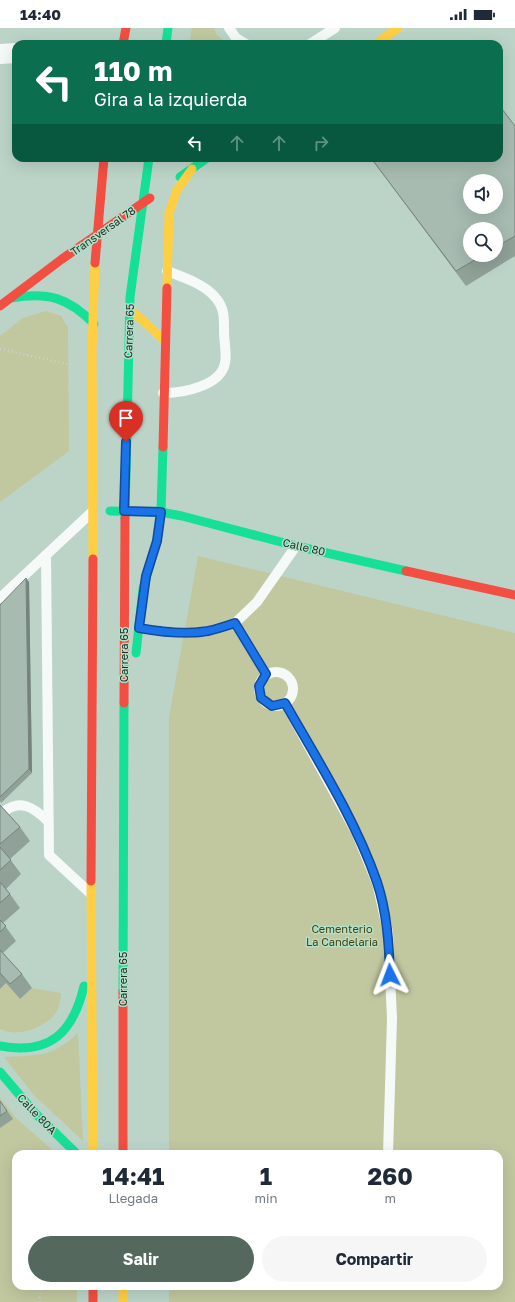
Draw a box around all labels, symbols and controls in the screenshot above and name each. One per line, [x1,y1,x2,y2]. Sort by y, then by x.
text: 14:40 [20,5,61,23]
text: 110 m [94,54,173,87]
icon: left [28,56,80,108]
text: Gira a la izquierda [94,88,247,110]
icon: left [184,132,206,154]
icon: ahead [226,132,248,154]
icon: ahead [268,132,290,154]
icon: right [310,132,332,154]
map controls [463,174,503,262]
button: sound [463,174,503,214]
street label: Transversal 78 [68,203,138,258]
button: search [463,222,503,262]
street label: Carrera 65 [121,303,136,359]
pin [109,401,143,442]
icon: arrive [115,407,137,429]
street label: Calle 80 [282,535,327,558]
street label: Carrera 65 [117,628,130,682]
park label: Cementerio La Candelaria [306,922,378,948]
street label: Carrera 65 [116,952,129,1006]
position arrow [369,954,411,996]
street label: Calle 80A [15,1091,60,1137]
text: 14:41 [102,1161,164,1190]
text: 1 [260,1161,272,1190]
text: 260 [367,1161,413,1190]
text: Llegada [108,1190,158,1206]
text: min [254,1190,277,1206]
text: m [384,1190,396,1206]
button: Salir [28,1236,254,1282]
button: Compartir [262,1236,487,1282]

